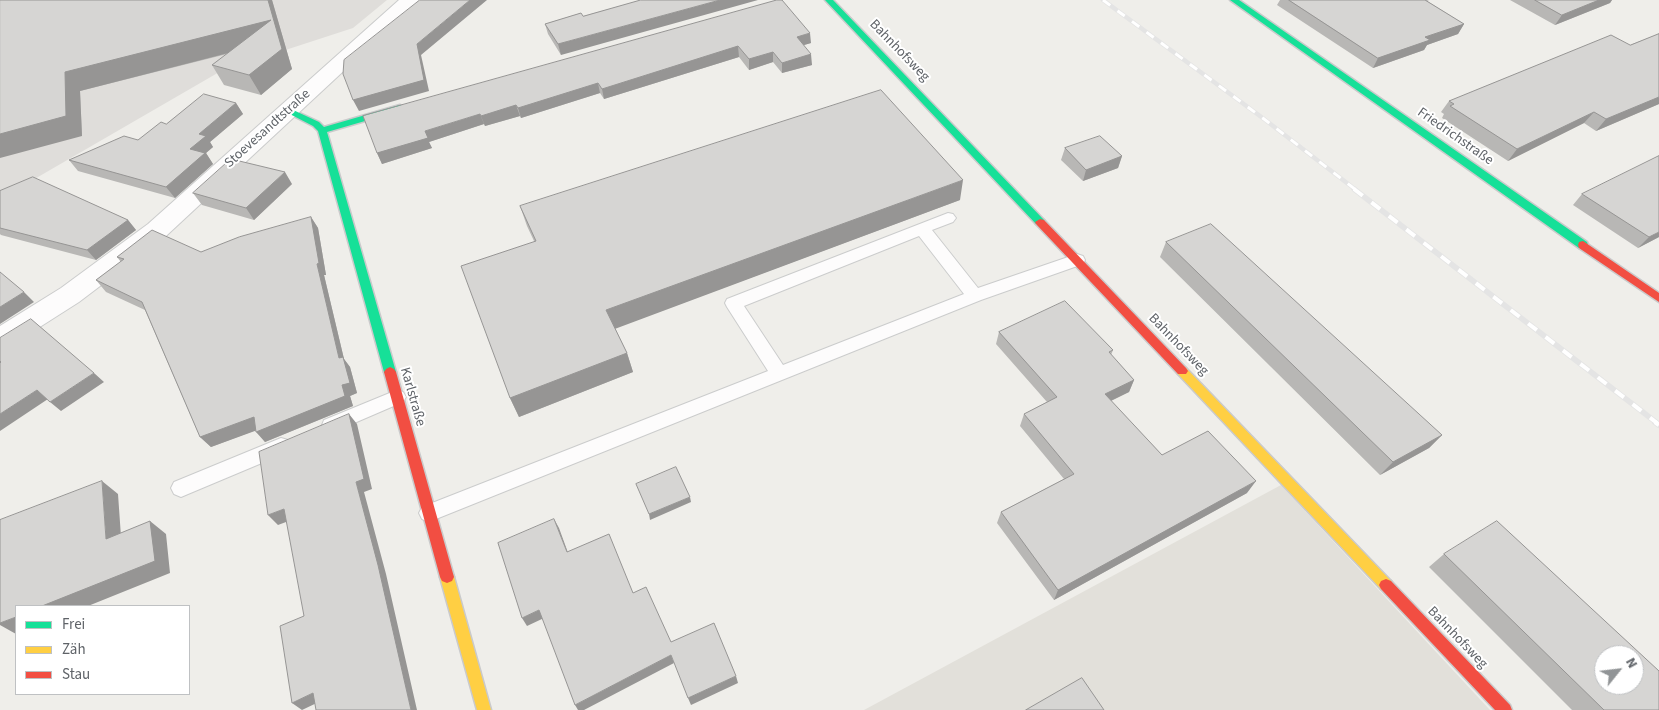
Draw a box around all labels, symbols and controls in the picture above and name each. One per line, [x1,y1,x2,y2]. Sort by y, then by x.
street label: Bahnhofsweg [865,17,933,85]
street label: Stoevesandtstraße [222,86,314,172]
street label: Friedrichstraße [1414,105,1496,169]
street label: Bahnhofsweg [1144,311,1212,379]
street label: Karlstraße [396,366,428,428]
street label: Bahnhofsweg [1423,604,1491,672]
legend [15,605,190,695]
text: Frei [62,614,85,635]
text: Zäh [62,639,86,660]
north arrow [1594,645,1644,695]
text: N [1620,654,1642,672]
text: Stau [62,664,90,685]

